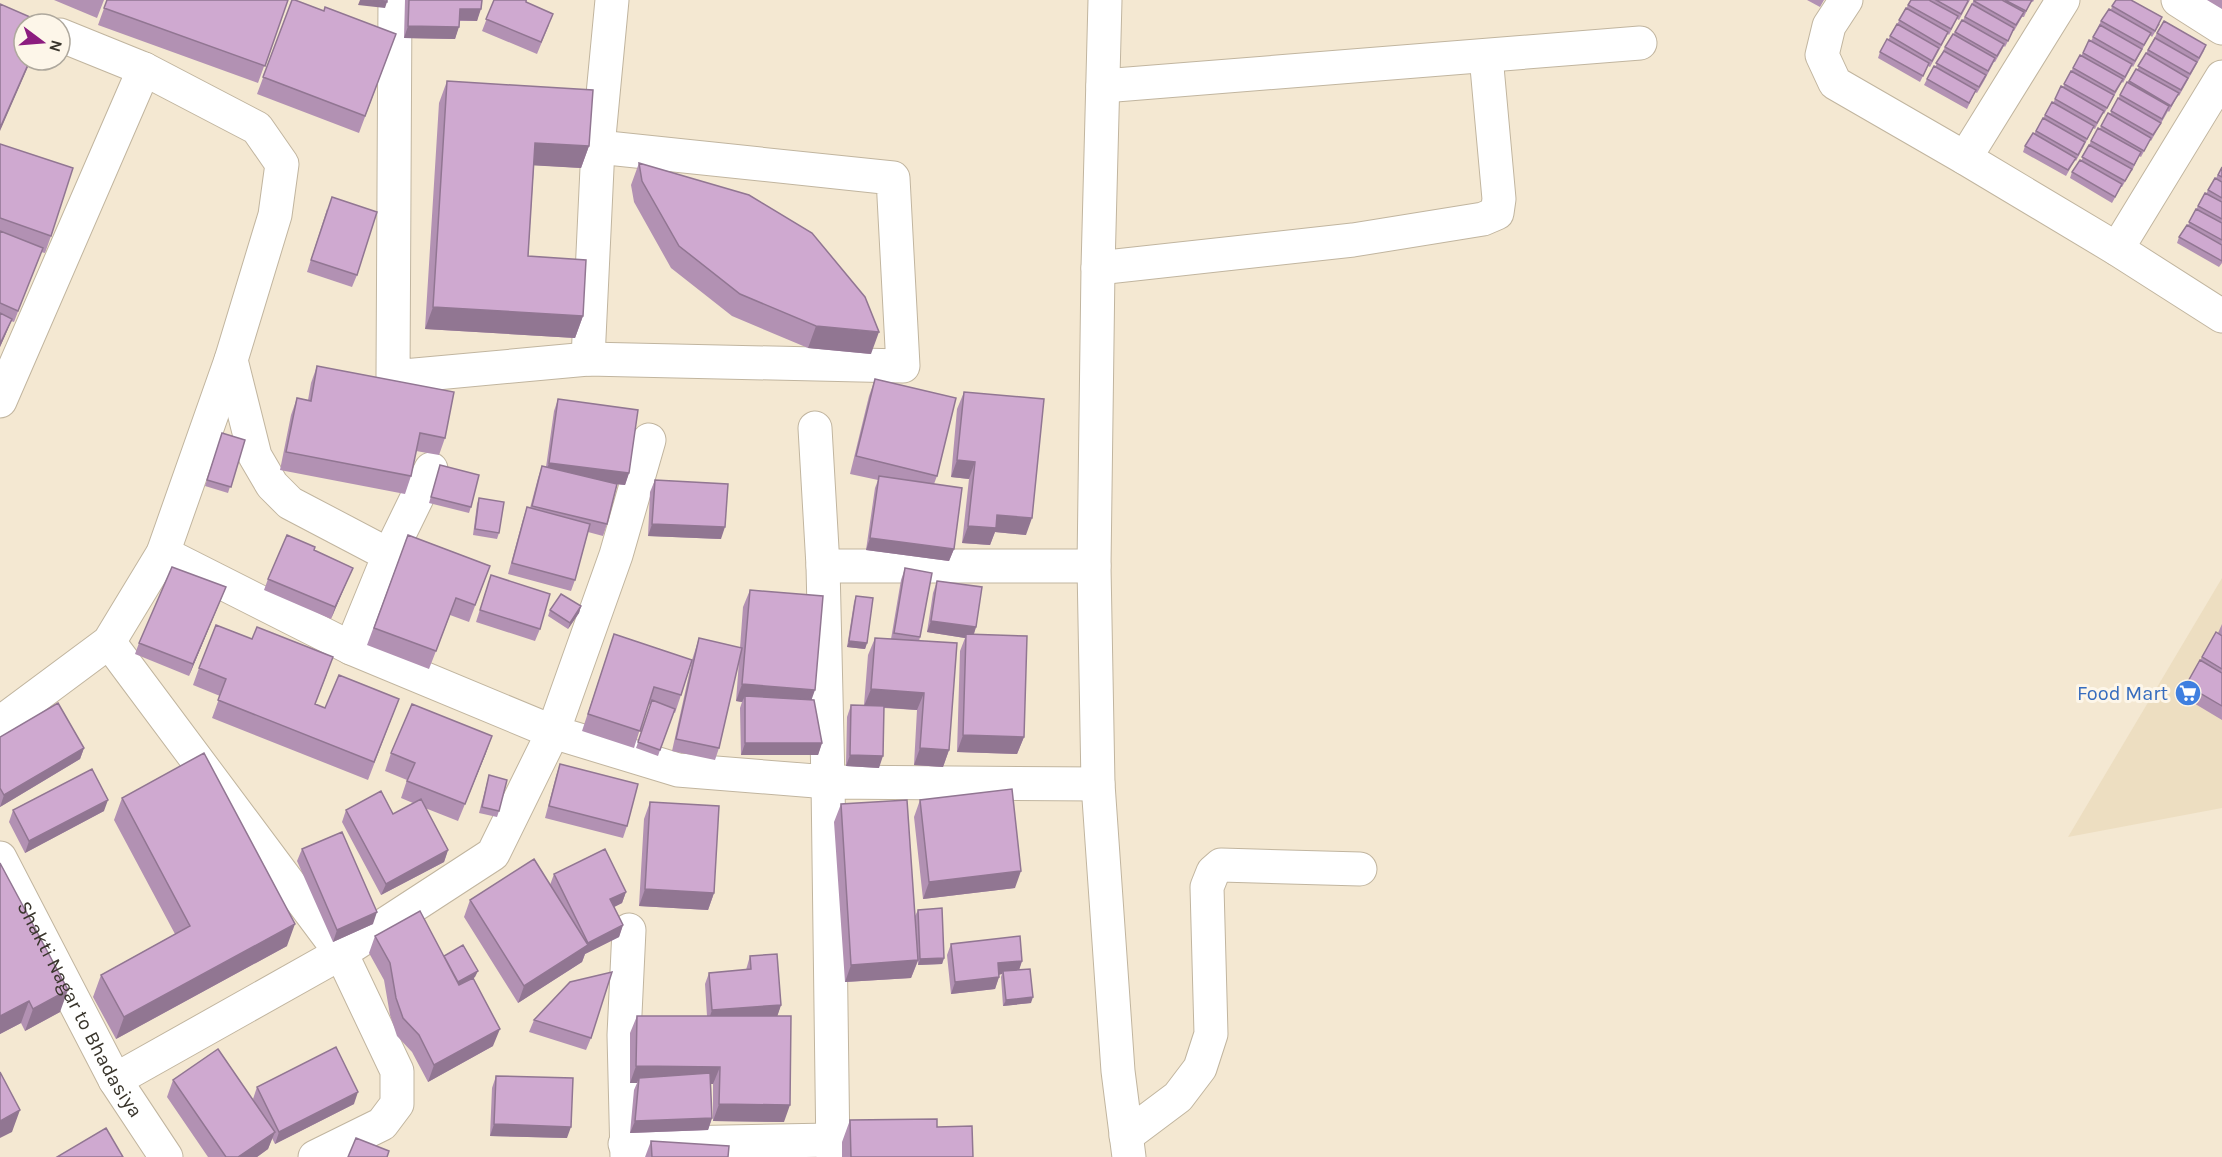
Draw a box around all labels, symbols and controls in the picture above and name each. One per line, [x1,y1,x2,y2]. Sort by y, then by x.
north arrow [12,12,72,72]
text: N [45,38,67,54]
supermarket icon: Food Mart [2173,678,2203,708]
place label: Food Mart [2077,682,2168,705]
street label: Shakti Nagar to Bhadasiya [12,897,147,1122]

